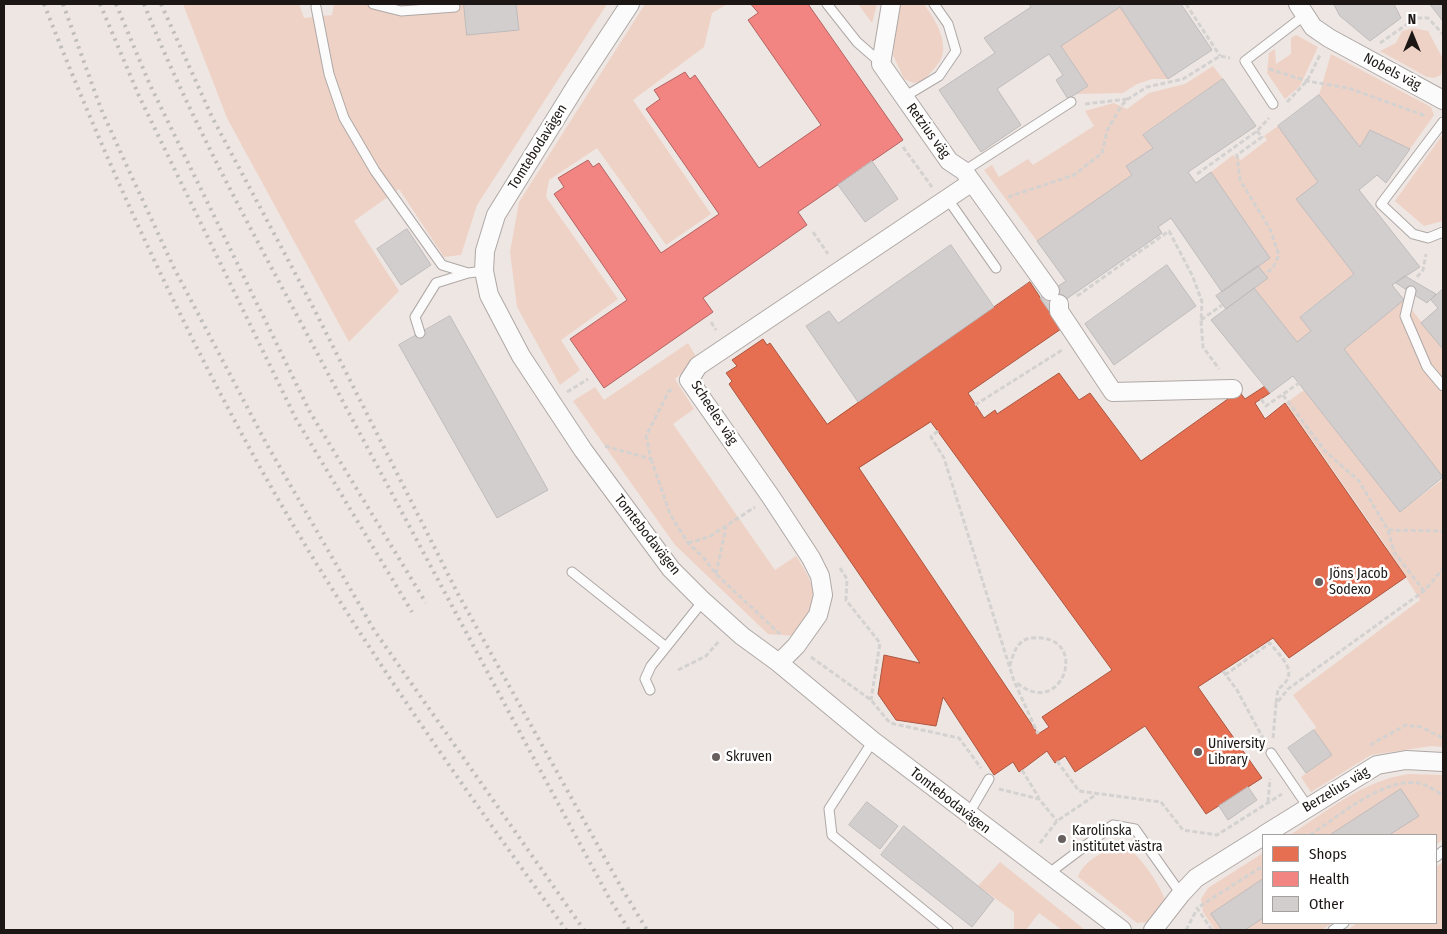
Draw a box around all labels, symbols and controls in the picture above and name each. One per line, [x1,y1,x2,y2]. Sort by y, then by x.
north arrow [1387,10,1437,60]
text: N [1408,11,1416,28]
street label: Nobels väg [1360,50,1424,94]
street label: Retzius väg [902,100,954,162]
street label: Tomtebodavägen [505,101,571,193]
street label: Scheeles väg [687,378,741,448]
street label: Tomtebodavägen [610,491,684,579]
place label: Jöns Jacob Sodexo [1329,566,1388,598]
marker: Jöns Jacob Sodexo [1313,576,1325,588]
place label: University Library [1208,736,1265,769]
marker: University Library [1192,746,1204,758]
place label: Skruven [726,749,772,765]
marker: Skruven [710,751,722,763]
street label: Tomtebodavägen [906,764,994,838]
street label: Berzelius väg [1300,764,1372,816]
place label: Karolinska institutet västra [1072,823,1163,856]
marker: Karolinska institutet västra [1056,833,1068,845]
legend [1262,834,1437,924]
text: Shops [1309,845,1347,863]
text: Health [1309,870,1349,888]
text: Other [1309,895,1344,913]

